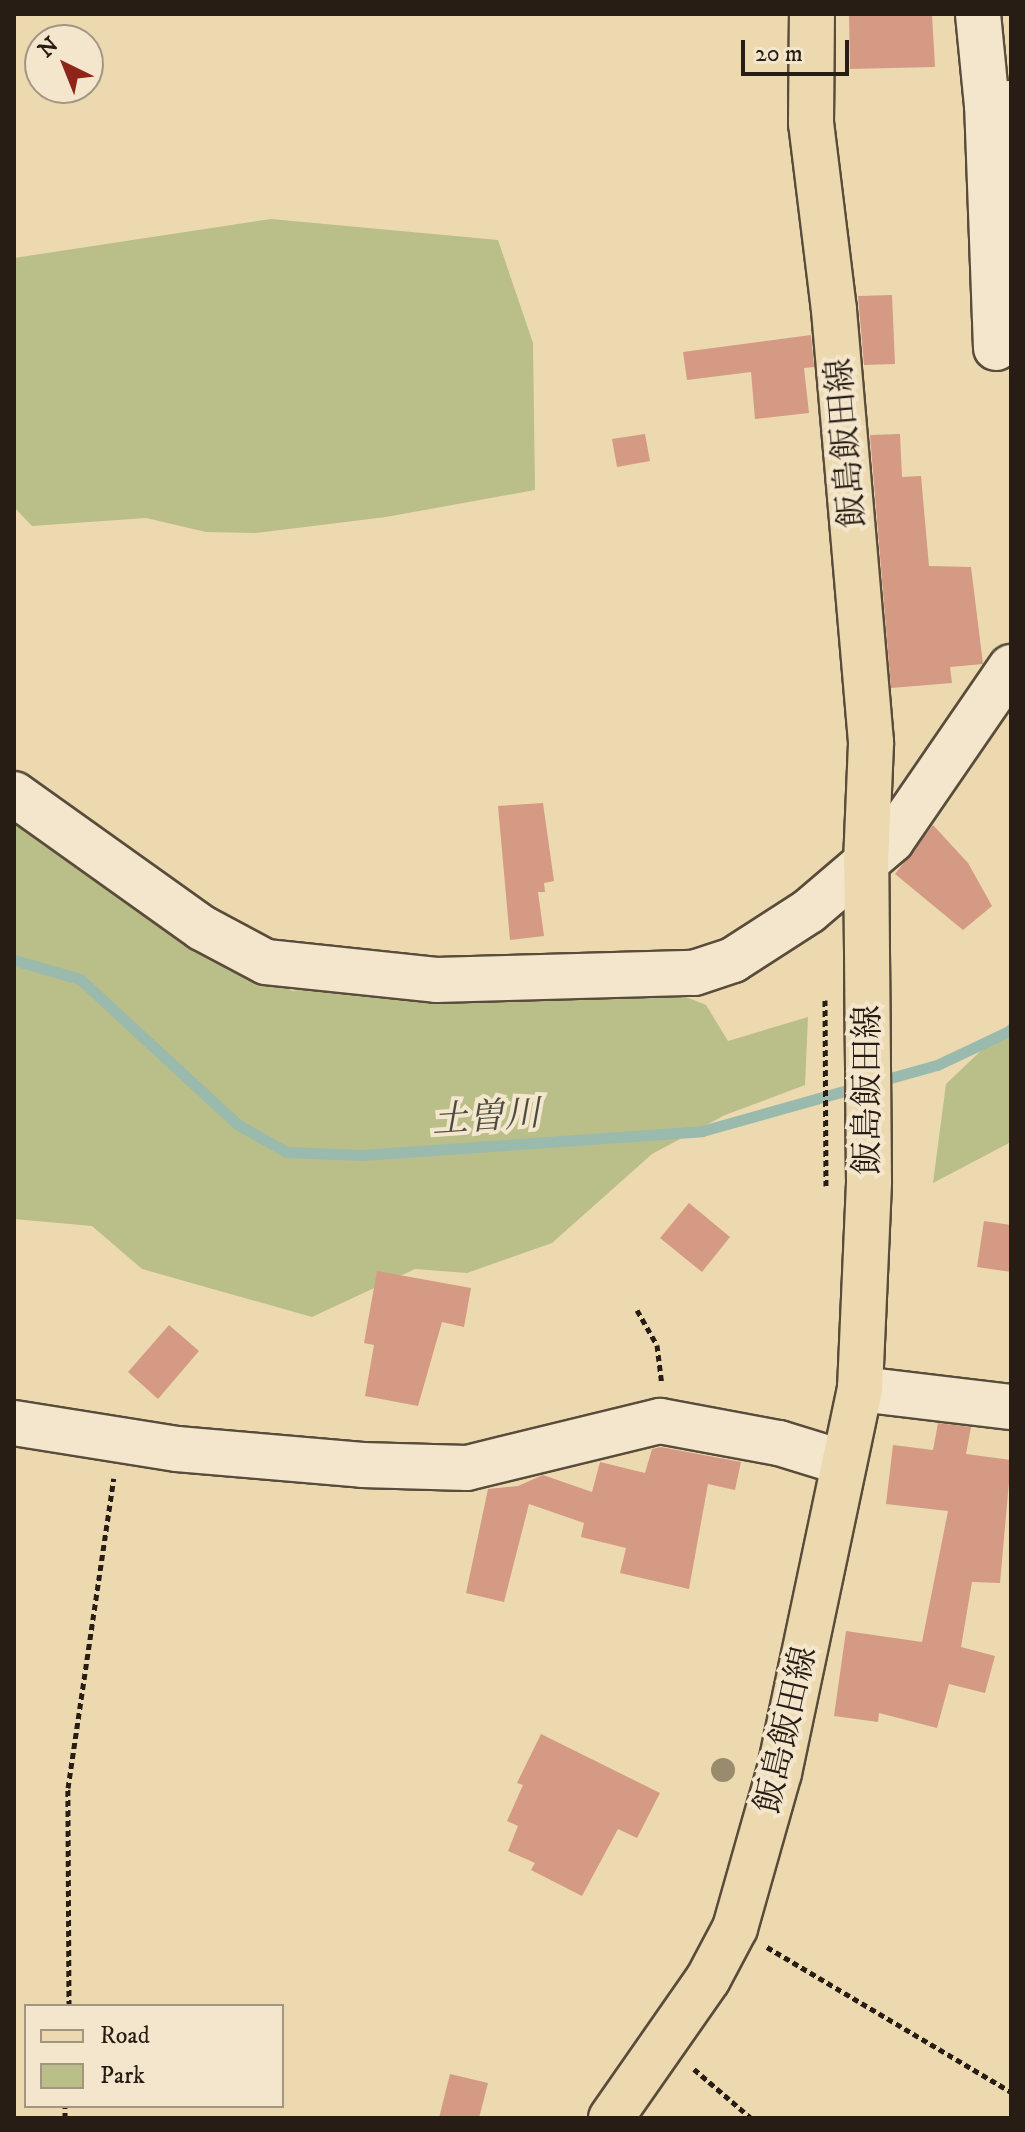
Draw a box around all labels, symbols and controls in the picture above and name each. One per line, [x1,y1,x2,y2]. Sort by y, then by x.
north arrow [24,24,104,104]
scale bar [745,24,853,74]
text: N [33,32,64,64]
text: 20 m [755,39,803,69]
street label: 飯島飯田線 [819,357,875,529]
street label: 飯島飯田線 [849,1005,889,1175]
water label: 土曽川 [431,1093,541,1143]
street label: 飯島飯田線 [748,1643,826,1817]
legend [24,2004,284,2108]
text: Road [100,2021,150,2051]
text: Park [100,2061,145,2091]

